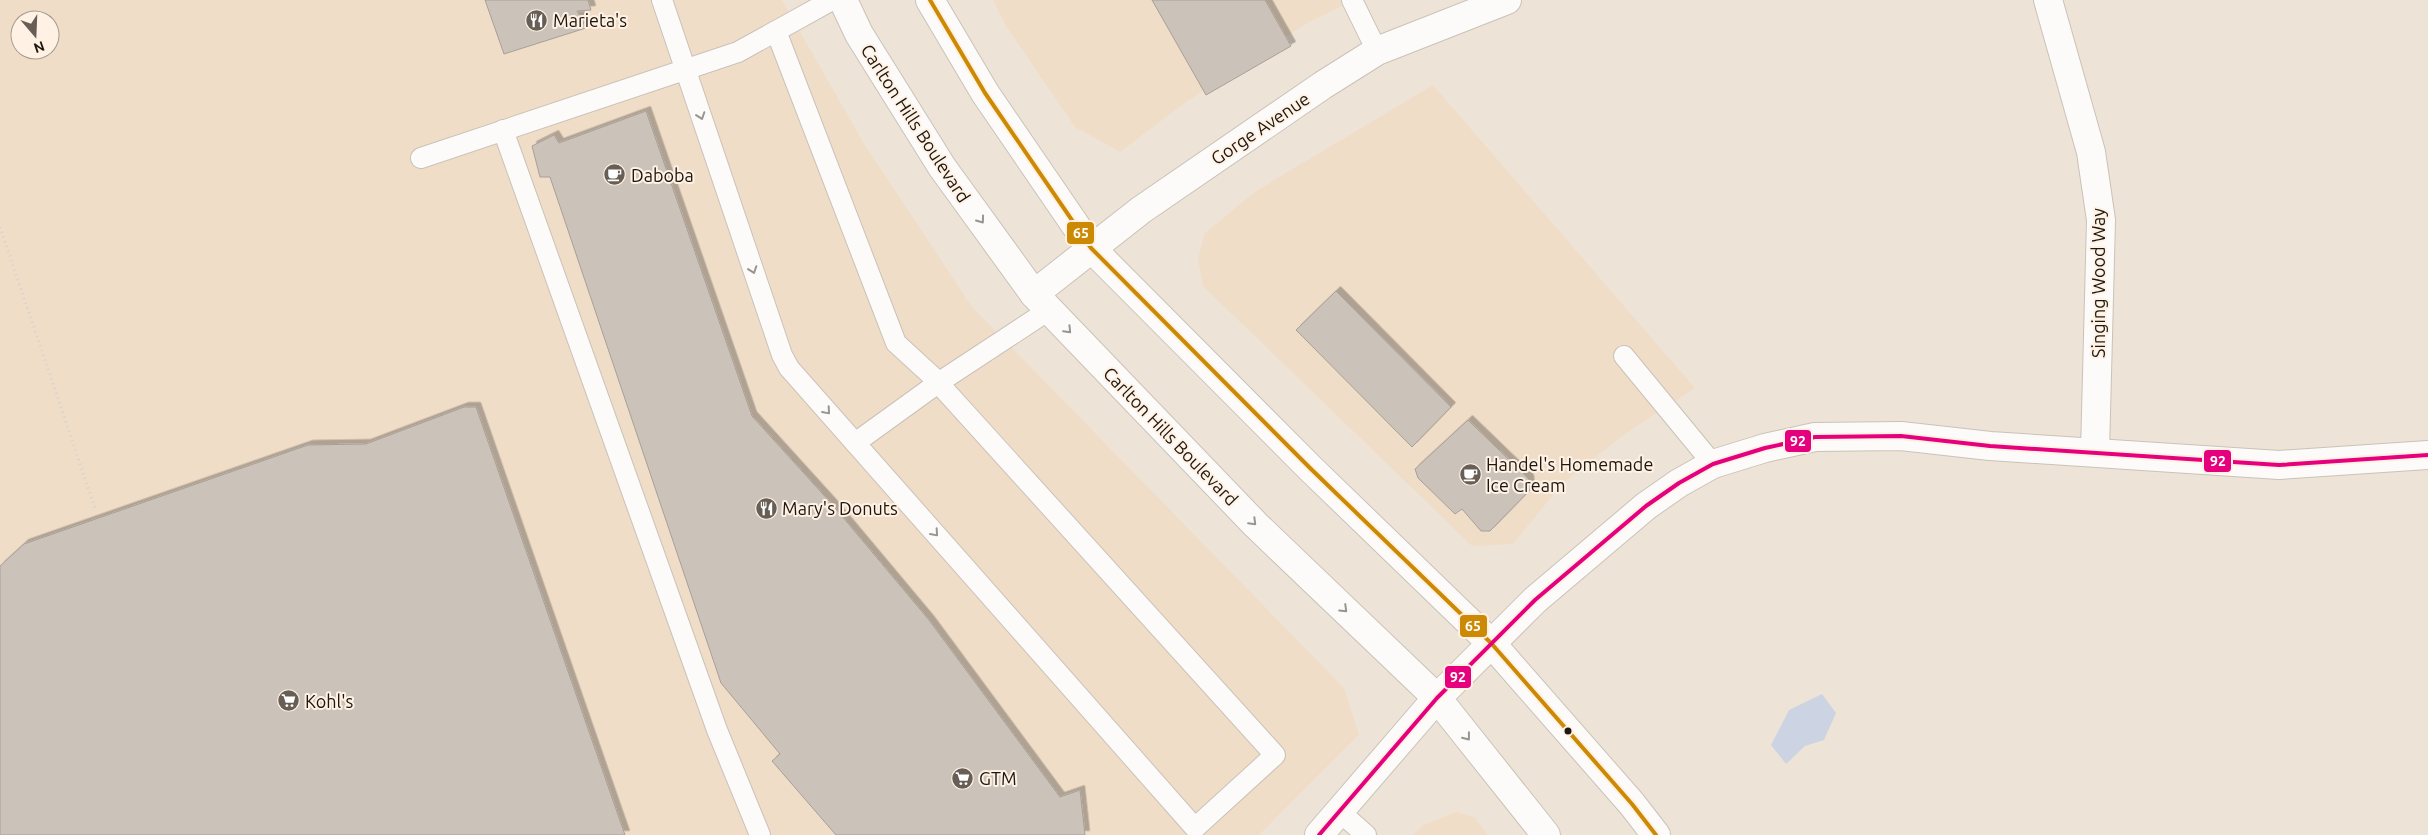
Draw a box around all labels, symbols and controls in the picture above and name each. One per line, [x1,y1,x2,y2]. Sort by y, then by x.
restaurant icon: Marieta's [525,8,549,32]
north arrow [10,10,60,60]
place label: Marieta's [553,10,627,30]
text: N [32,38,47,57]
street label: Carlton Hills Boulevard [857,40,975,206]
street label: Gorge Avenue [1207,88,1313,168]
one-way arrow [695,111,705,119]
cafe icon: Daboba [603,163,627,187]
place label: Daboba [631,165,694,185]
street label: Singing Wood Way [2088,208,2108,358]
one-way arrow [975,214,984,224]
line badge: 65 [1066,221,1095,245]
text: 65 [1073,225,1089,241]
one-way arrow [747,265,757,273]
one-way arrow [1062,324,1071,333]
street label: Carlton Hills Boulevard [1100,363,1242,509]
one-way arrow [822,405,831,414]
line badge: 92 [1784,429,1812,453]
text: 92 [1790,433,1806,449]
line badge: 92 [2203,449,2232,473]
text: 92 [2210,453,2226,469]
place label: Handel's Homemade Ice Cream [1486,454,1653,495]
cafe icon: Handel's Homemade Ice Cream [1458,462,1482,486]
restaurant icon: Mary's Donuts [754,496,778,520]
place label: Mary's Donuts [782,498,898,518]
one-way arrow [1248,516,1257,525]
one-way arrow [929,527,938,536]
one-way arrow [1338,604,1347,613]
line badge: 65 [1459,614,1488,638]
text: 65 [1465,618,1481,634]
line badge: 92 [1444,665,1472,689]
text: 92 [1450,669,1466,685]
supermarket icon: Kohl's [277,689,301,713]
place label: Kohl's [305,691,354,711]
unlabelled marker [1563,726,1573,736]
one-way arrow [1462,731,1470,740]
supermarket icon: GTM [951,766,975,790]
place label: GTM [979,768,1017,788]

